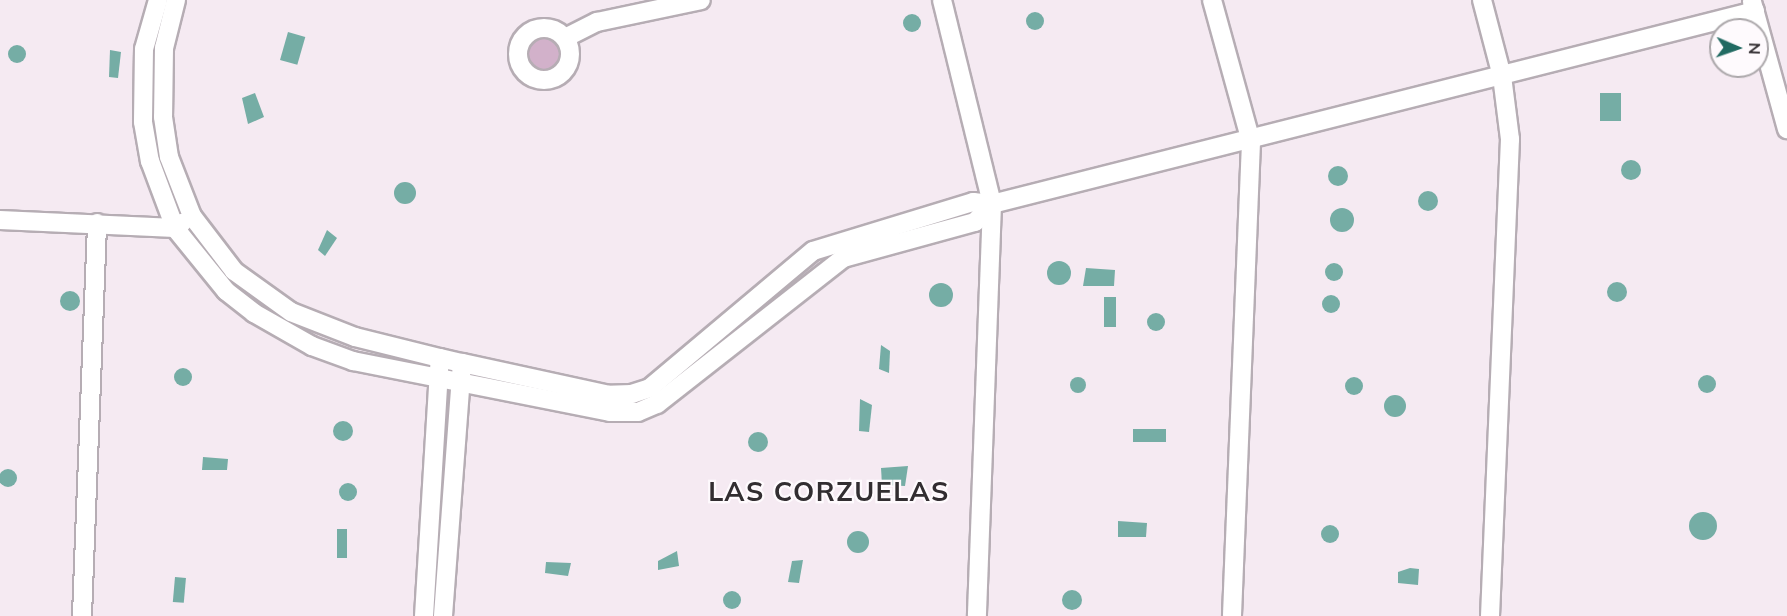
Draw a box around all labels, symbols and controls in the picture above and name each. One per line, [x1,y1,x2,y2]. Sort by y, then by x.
north arrow [1709,18,1769,78]
text: N [1745,42,1765,55]
district label: LAS CORZUELAS [708,476,950,508]

